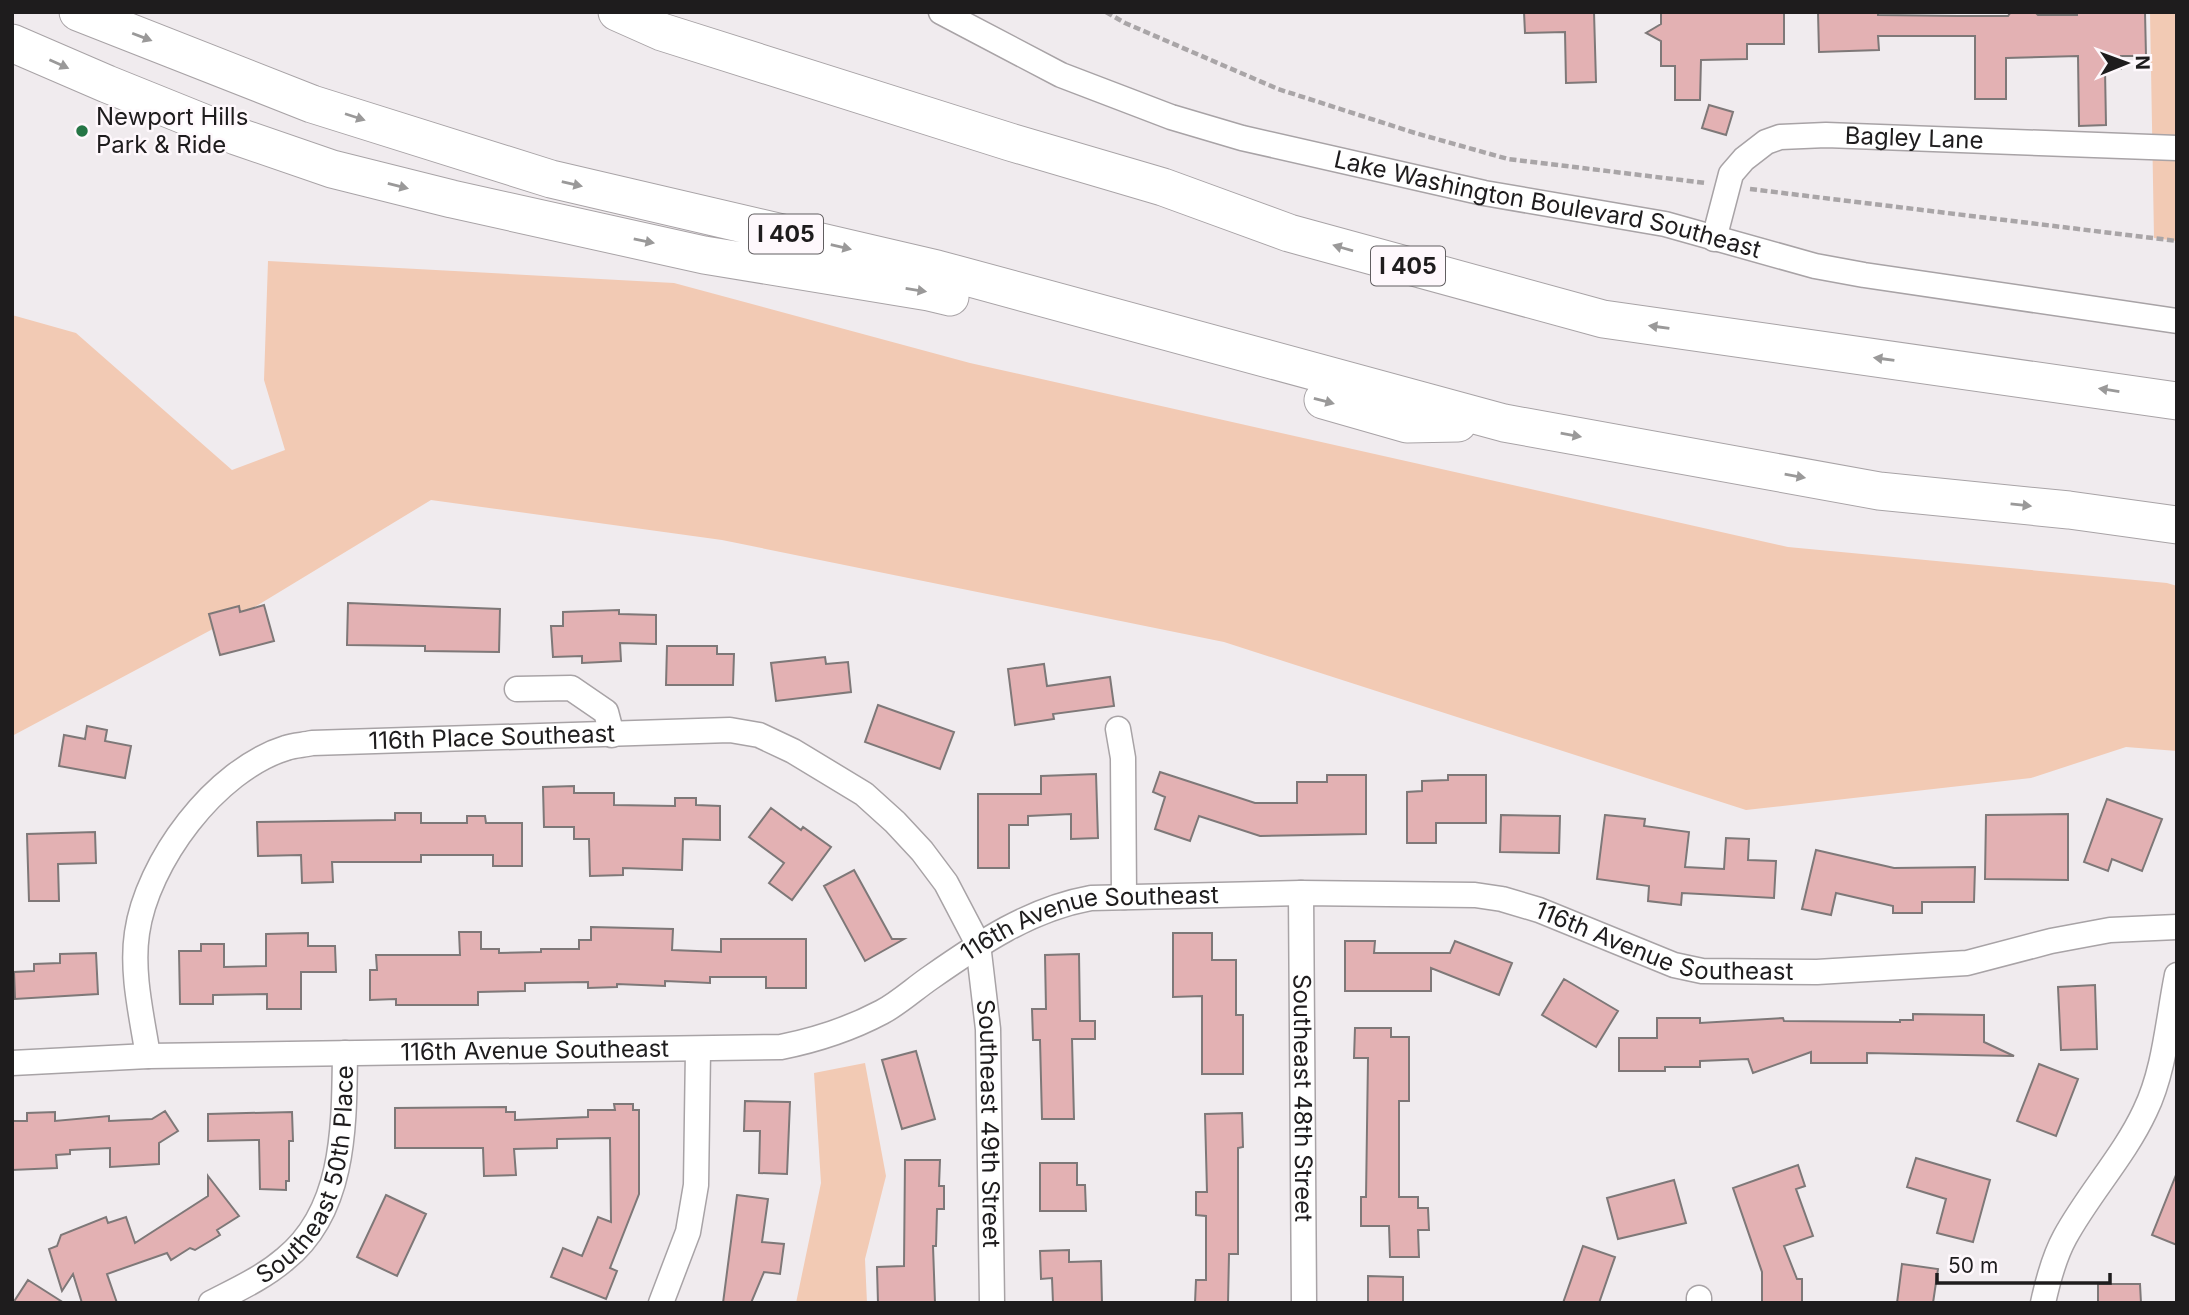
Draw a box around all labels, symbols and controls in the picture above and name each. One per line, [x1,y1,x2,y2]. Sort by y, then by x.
north arrow [2091,28,2161,98]
one-way arrow [131,32,152,43]
text: N [2131,55,2154,70]
one-way arrow [49,59,70,70]
place label: Newport Hills Park & Ride [96,102,248,159]
one-way arrow [344,112,365,123]
street label: Bagley Lane [1844,121,1984,155]
marker: Newport Hills Park & Ride [74,123,90,139]
street label: Lake Washington Boulevard Southeast [1331,144,1764,264]
one-way arrow [561,179,583,190]
one-way arrow [387,181,409,192]
road number: I 405 [749,215,823,254]
one-way arrow [633,236,655,247]
one-way arrow [830,241,852,252]
one-way arrow [1332,242,1354,253]
road number: I 405 [1371,246,1445,286]
one-way arrow [905,285,927,296]
one-way arrow [1648,321,1670,332]
one-way arrow [1873,353,1895,364]
one-way arrow [2098,384,2120,395]
one-way arrow [1314,396,1336,407]
one-way arrow [1560,430,1582,441]
one-way arrow [1784,471,1806,482]
one-way arrow [2010,500,2032,511]
street label: 116th Place Southeast [368,719,616,755]
street label: 116th Avenue Southeast [955,880,1219,967]
street label: 116th Avenue Southeast [1531,895,1794,986]
street label: Southeast 48th Street [1288,974,1318,1222]
street label: Southeast 49th Street [971,998,1006,1248]
street label: 116th Avenue Southeast [400,1034,669,1066]
street label: Southeast 50th Place [251,1065,359,1290]
scale bar [1937,1242,2110,1286]
text: 50 m [1948,1253,1998,1278]

